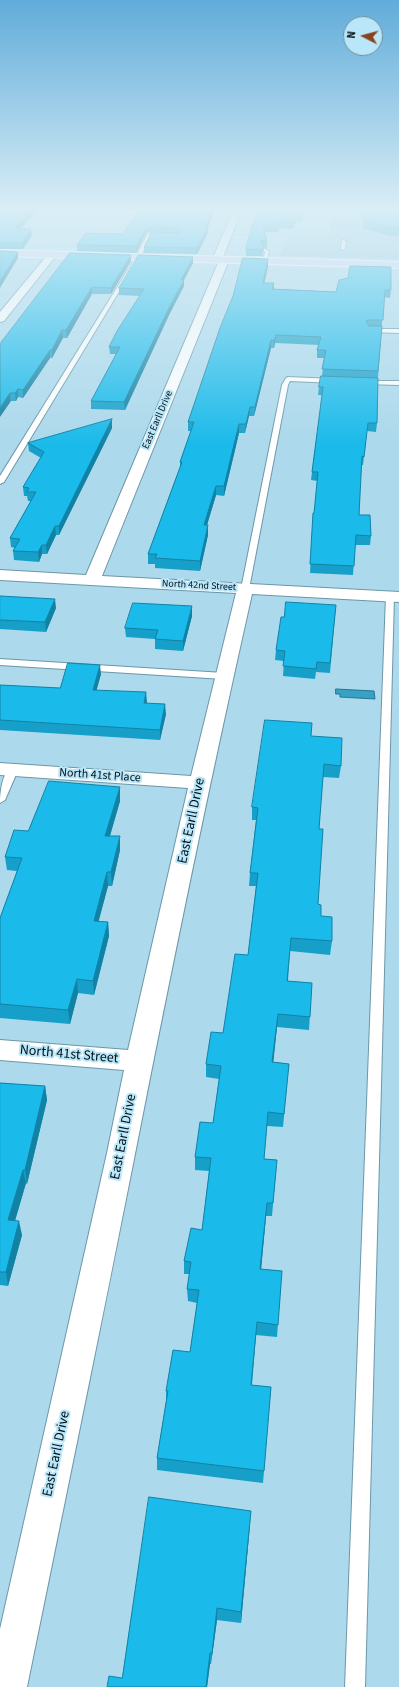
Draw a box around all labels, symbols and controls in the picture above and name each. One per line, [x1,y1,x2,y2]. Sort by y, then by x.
north arrow [343,16,383,56]
text: N [344,30,359,39]
street label: East Earll Drive [140,389,176,451]
street label: North 42nd Street [162,578,236,594]
street label: North 41st Place [59,766,141,786]
street label: East Earll Drive [175,777,209,865]
street label: North 41st Street [19,1042,119,1068]
street label: East Earll Drive [107,1093,141,1181]
street label: East Earll Drive [40,1410,74,1498]

